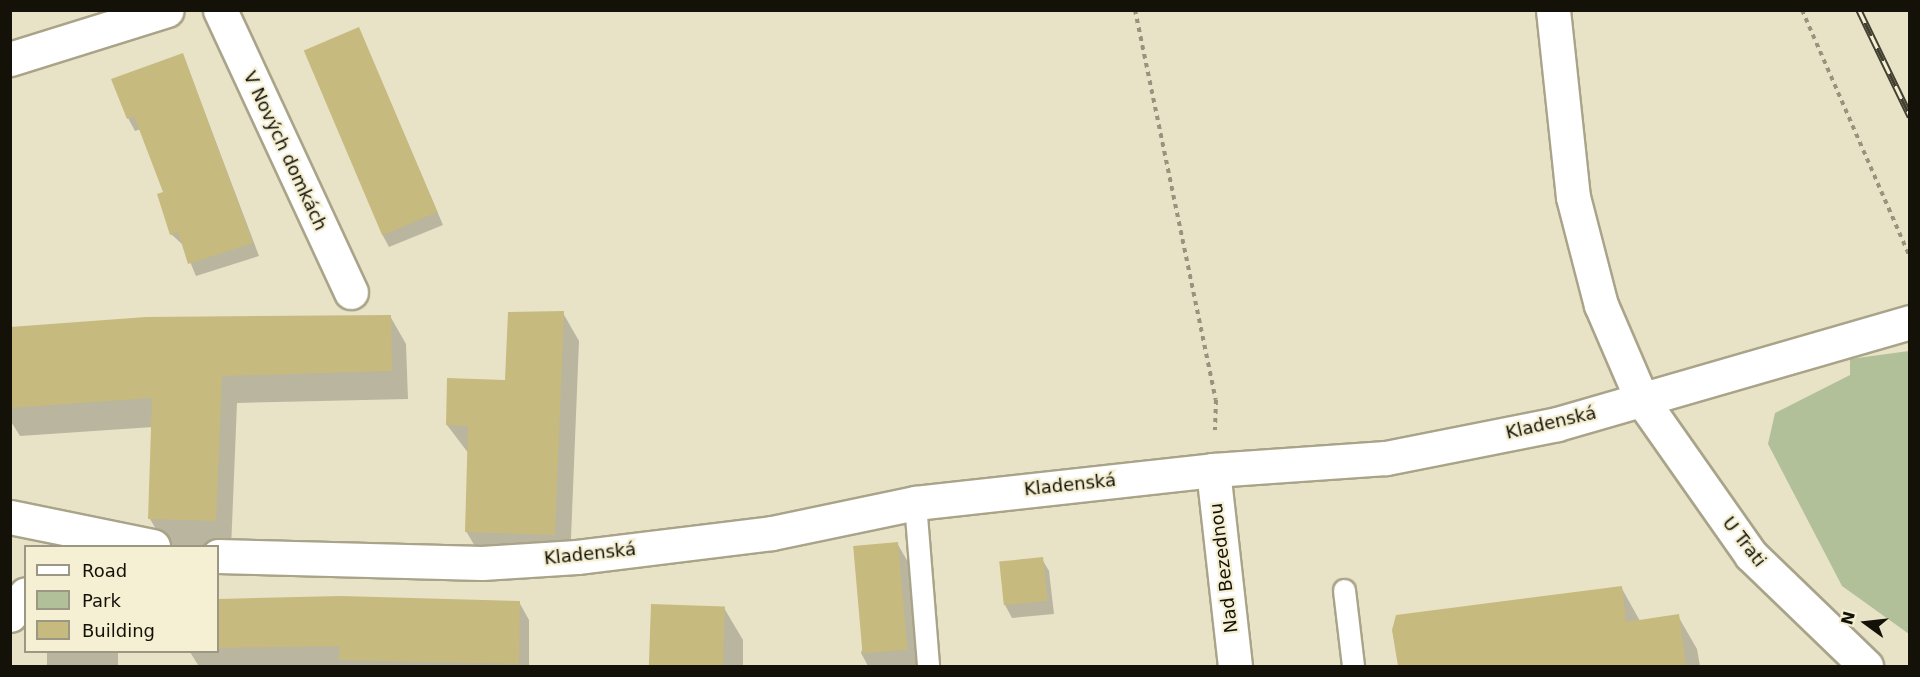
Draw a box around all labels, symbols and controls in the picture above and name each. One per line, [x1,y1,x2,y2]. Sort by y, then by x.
street label: V Nových domkách [239,68,331,234]
street label: Kladenská [1504,402,1598,444]
street label: Kladenská [1023,469,1117,501]
street label: Nad Bezednou [1205,502,1243,634]
street label: U Trati [1718,513,1770,571]
street label: Kladenská [543,538,637,570]
legend [24,545,219,653]
text: Road [82,560,127,581]
text: Park [82,590,121,611]
north arrow [1836,593,1896,653]
text: N [1837,609,1859,627]
text: Building [82,620,155,641]

